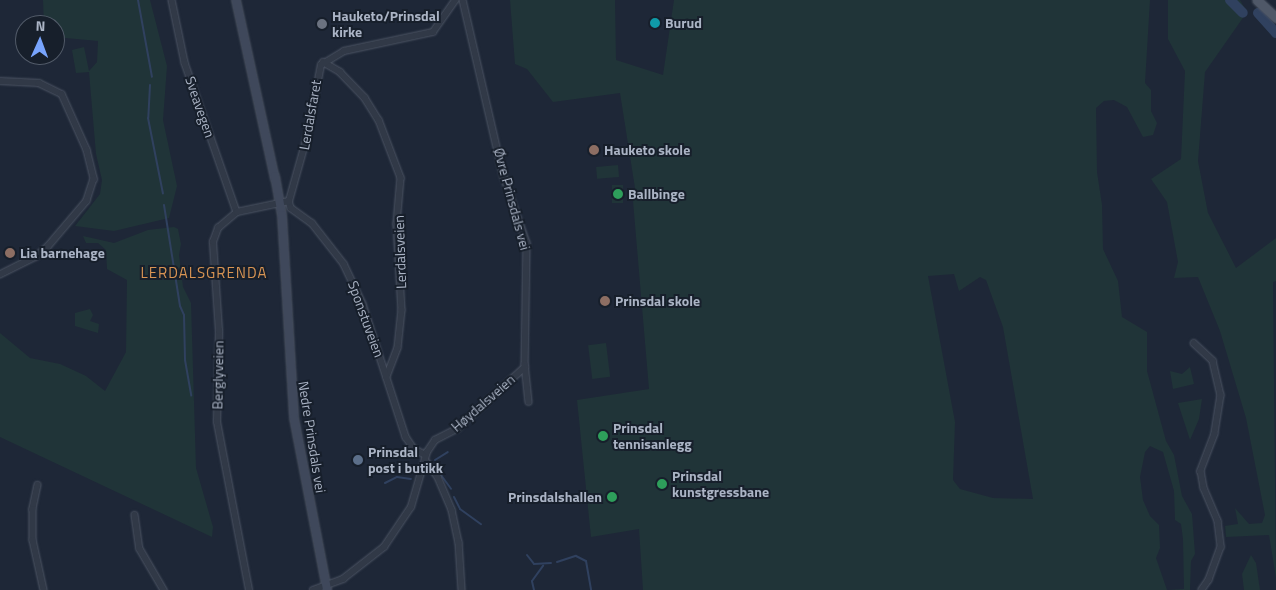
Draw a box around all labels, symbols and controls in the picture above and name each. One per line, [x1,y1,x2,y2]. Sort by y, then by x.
place label: Hauketo/Prinsdal kirke [332,8,440,40]
north arrow [15,15,65,65]
text: N [35,15,46,36]
place label: Burud [665,15,702,31]
marker: Burud [649,17,661,29]
marker: Hauketo/Prinsdal kirke [316,18,328,30]
street label: Sveavegen [182,74,218,140]
street label: Lerdalsfaret [296,79,324,151]
place label: Hauketo skole [604,142,690,158]
marker: Hauketo skole [588,144,600,156]
street label: Øvre Prinsdals vei [490,146,534,252]
place label: Ballbinge [628,186,685,202]
marker: Ballbinge [612,188,624,200]
street label: Lerdalsveien [390,215,410,289]
place label: Lia barnehage [20,245,105,261]
marker: Lia barnehage [4,247,16,259]
district label: LERDALSGRENDA [139,264,269,282]
street label: Sponstuveien [344,279,388,359]
place label: Prinsdal skole [615,293,700,309]
marker: Prinsdal skole [599,295,611,307]
street label: Berglyveien [209,340,227,410]
street label: Høydalsveien [448,371,518,435]
street label: Nedre Prinsdals vei [295,380,329,494]
place label: Prinsdal tennisanlegg [613,420,692,452]
marker: Prinsdal tennisanlegg [597,430,609,442]
place label: Prinsdal post i butikk [368,444,443,477]
marker: Prinsdal post i butikk [352,454,364,466]
place label: Prinsdal kunstgressbane [672,468,769,501]
marker: Prinsdal kunstgressbane [656,478,668,490]
place label: Prinsdalshallen [508,489,602,505]
marker: Prinsdalshallen [606,491,618,503]

